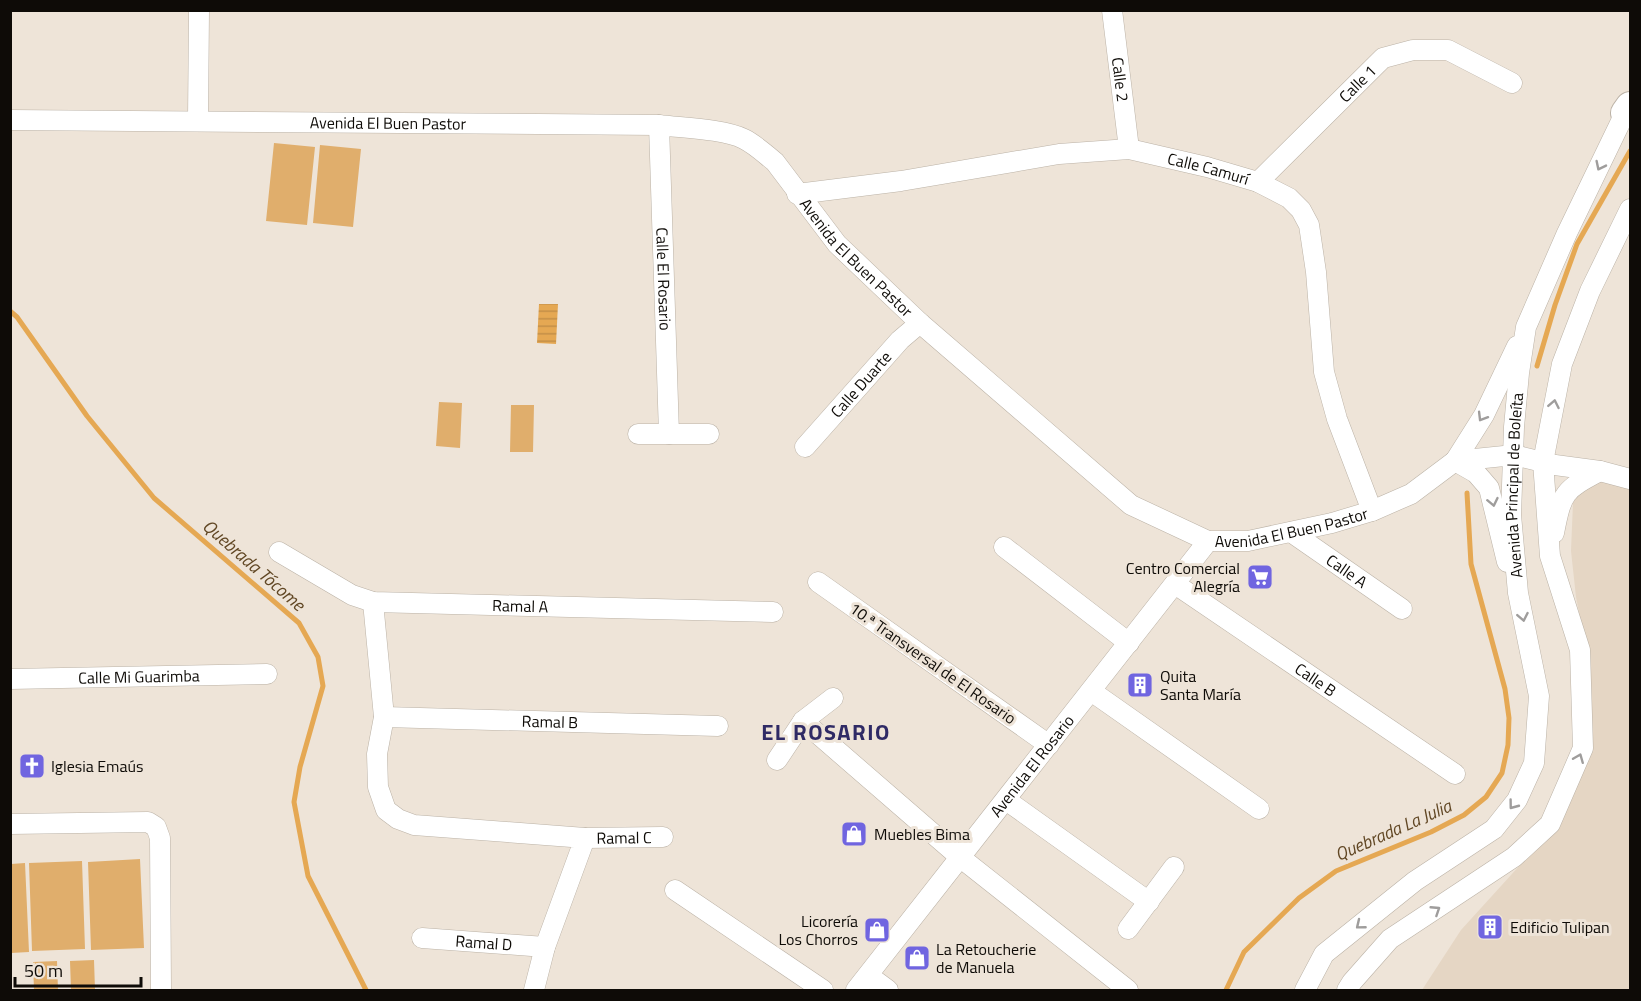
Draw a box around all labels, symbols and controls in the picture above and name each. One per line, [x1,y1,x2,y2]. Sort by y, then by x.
street label: Calle 2 [1106,56,1135,103]
street label: Calle 1 [1333,59,1382,108]
street label: Avenida El Buen Pastor [310,110,467,136]
street label: Calle Camurí [1165,146,1253,191]
one-way arrow [1595,159,1607,170]
street label: Avenida El Buen Pastor [794,193,919,323]
street label: Calle El Rosario [650,227,678,331]
street label: Calle Duarte [825,346,897,423]
street label: Avenida Principal de Boleíta [1499,391,1529,579]
one-way arrow [1547,400,1560,410]
one-way arrow [1478,411,1489,421]
one-way arrow [1485,496,1498,506]
street label: Avenida El Buen Pastor [1215,501,1371,553]
water label: Quebrada Tócome [197,513,313,618]
street label: Calle A [1321,548,1373,594]
place label: Centro Comercial Alegría [1126,556,1240,598]
supermarket icon: Centro Comercial Alegría [1245,562,1275,592]
street label: Ramal A [492,593,549,618]
street label: 10.ª Transversal de El Rosario [845,596,1021,730]
one-way arrow [1516,612,1529,622]
street label: Calle B [1290,657,1341,702]
street label: Calle Mi Guarimba [78,663,200,690]
place label: Quita Santa María [1160,664,1241,706]
building icon: Quita Santa María [1125,670,1155,700]
street label: Ramal B [521,709,579,734]
street label: Avenida El Rosario [984,709,1080,822]
district label: EL ROSARIO [761,715,891,749]
church icon: Iglesia Emaús [17,751,47,781]
one-way arrow [1572,753,1585,763]
place label: Iglesia Emaús [51,754,143,778]
water label: Quebrada La Julia [1330,792,1456,868]
one-way arrow [1509,799,1520,810]
shop icon: Muebles Bima [839,819,869,849]
place label: Muebles Bima [874,822,970,846]
street label: Ramal C [596,825,652,850]
one-way arrow [1430,905,1440,917]
place label: Licorería Los Chorros [778,909,858,951]
building icon: Edificio Tulipan [1475,912,1505,942]
shop icon: Licorería Los Chorros [862,915,892,945]
place label: Edificio Tulipan [1510,915,1610,939]
one-way arrow [1356,917,1367,928]
street label: Ramal D [455,928,513,957]
place label: La Retoucherie de Manuela [936,937,1036,979]
shop icon: La Retoucherie de Manuela [902,943,932,973]
scale bar [15,950,141,988]
text: 50 m [24,957,63,984]

